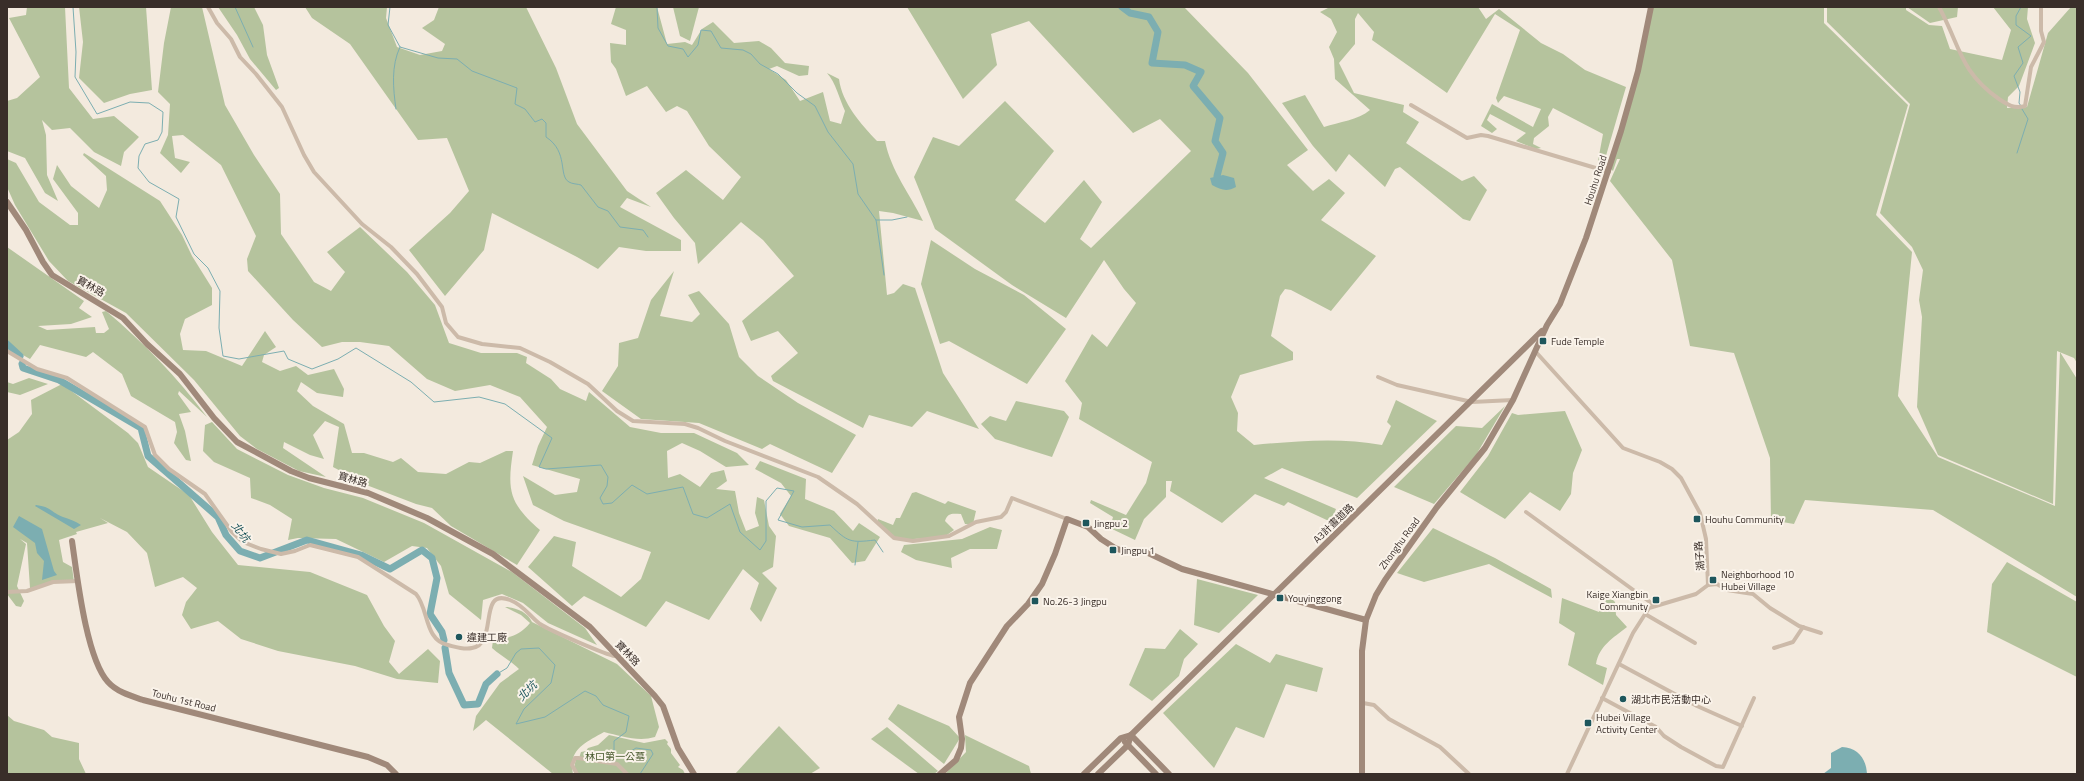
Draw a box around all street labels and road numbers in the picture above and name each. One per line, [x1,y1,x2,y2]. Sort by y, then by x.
street label: Houhu Road [1580,153,1611,207]
street label: 寶林路 [74,273,108,300]
street label: 寶林路 [336,468,369,491]
street label: A3計畫道路 [1310,500,1357,547]
street label: Zhonghu Road [1375,514,1423,572]
street label: 湖子路 [1691,540,1708,572]
street label: 寶林路 [612,637,643,669]
street label: Touhu 1st Road [150,685,217,716]

